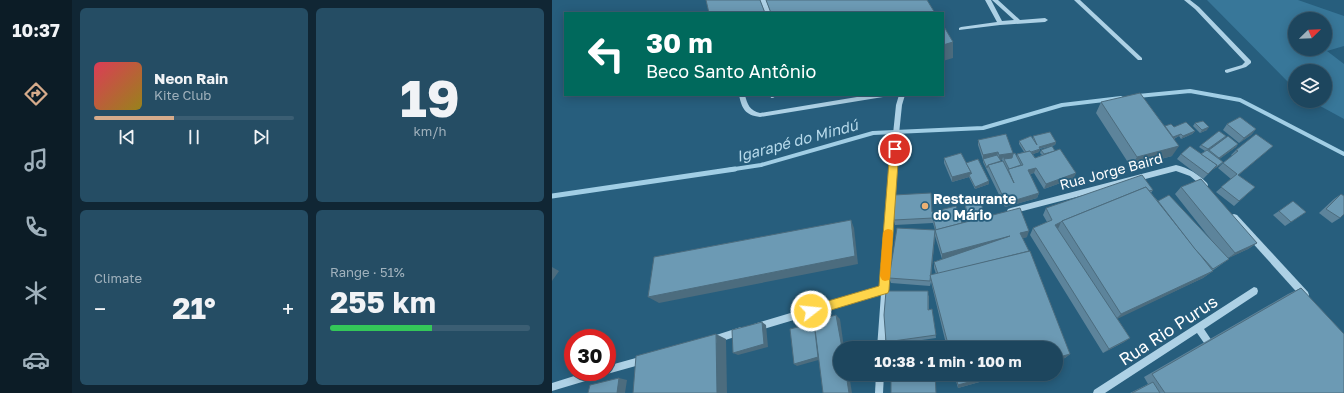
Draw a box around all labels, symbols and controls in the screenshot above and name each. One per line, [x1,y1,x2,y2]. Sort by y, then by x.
north arrow [1288,12,1332,56]
map controls [1288,12,1332,108]
text: 10:37 [12,19,60,41]
text: 30 m [646,26,713,59]
icon: left [580,28,632,80]
text: Beco Santo Antônio [646,60,816,82]
button: layers [1288,64,1332,108]
text: 19 [400,66,460,128]
text: Neon Rain [154,69,228,87]
icon: directions [22,80,50,108]
text: Kite Club [154,87,211,103]
water label: Igarapé do Mindú [734,115,862,166]
text: km/h [413,123,447,139]
icon: previous [116,126,138,148]
icon: pause [183,126,205,148]
icon: next [250,126,272,148]
pin [878,132,912,166]
icon: arrive [884,138,906,160]
icon: music [22,146,50,174]
street label: Rua Jorge Baird [1058,149,1164,193]
place label: Restaurante do Mário [933,190,1016,223]
marker: Restaurante do Mário [920,201,930,211]
icon: phone [22,213,50,241]
text: Range · 51% [330,264,405,280]
text: Climate [94,270,142,286]
icon: climate [22,279,50,307]
text: 255 km [330,284,436,320]
text: 21° [172,290,216,326]
position arrow [790,290,832,332]
street label: Rua Rio Purus [1115,290,1221,370]
text: − [94,295,106,322]
text: + [282,295,294,322]
speed limit sign: 30 [564,329,616,381]
icon: car [22,346,50,374]
text: 10:38 · 1 min · 100 m [874,352,1022,370]

